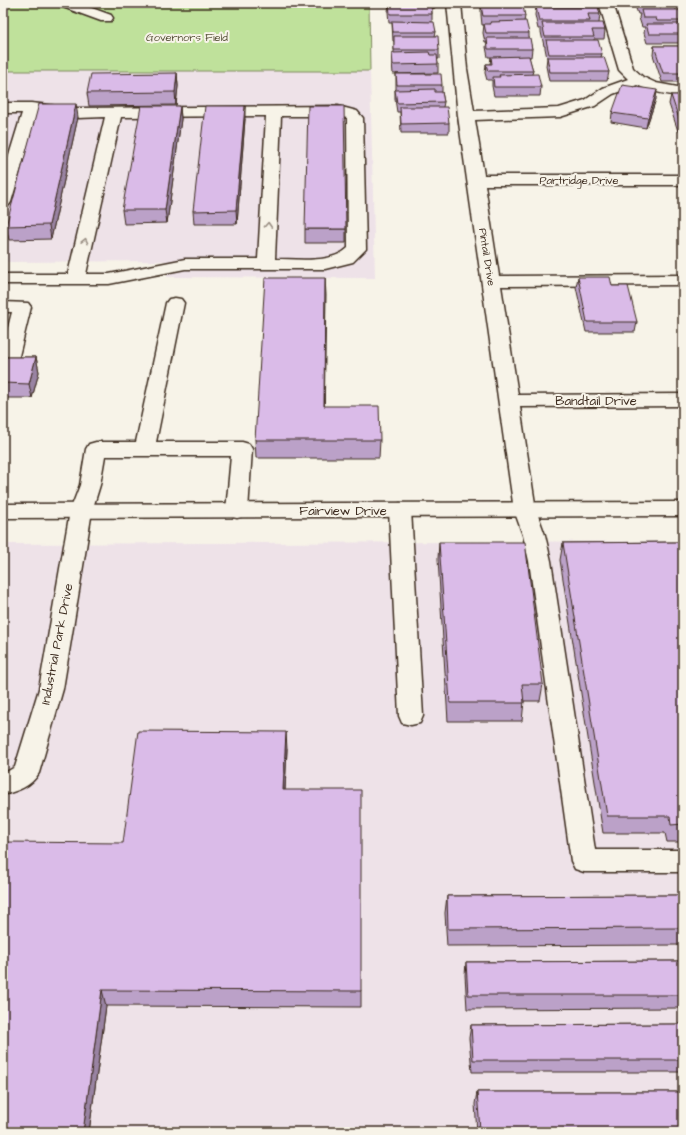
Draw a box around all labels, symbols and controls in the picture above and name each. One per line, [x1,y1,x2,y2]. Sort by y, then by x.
park label: Governors Field [146,30,228,45]
street label: Partridge Drive [539,173,619,189]
one-way arrow [263,222,272,228]
street label: Pintail Drive [475,227,499,287]
one-way arrow [80,238,89,245]
street label: Bandtail Drive [555,392,637,410]
street label: Fairview Drive [299,502,387,520]
street label: Industrial Park Drive [36,582,78,706]

